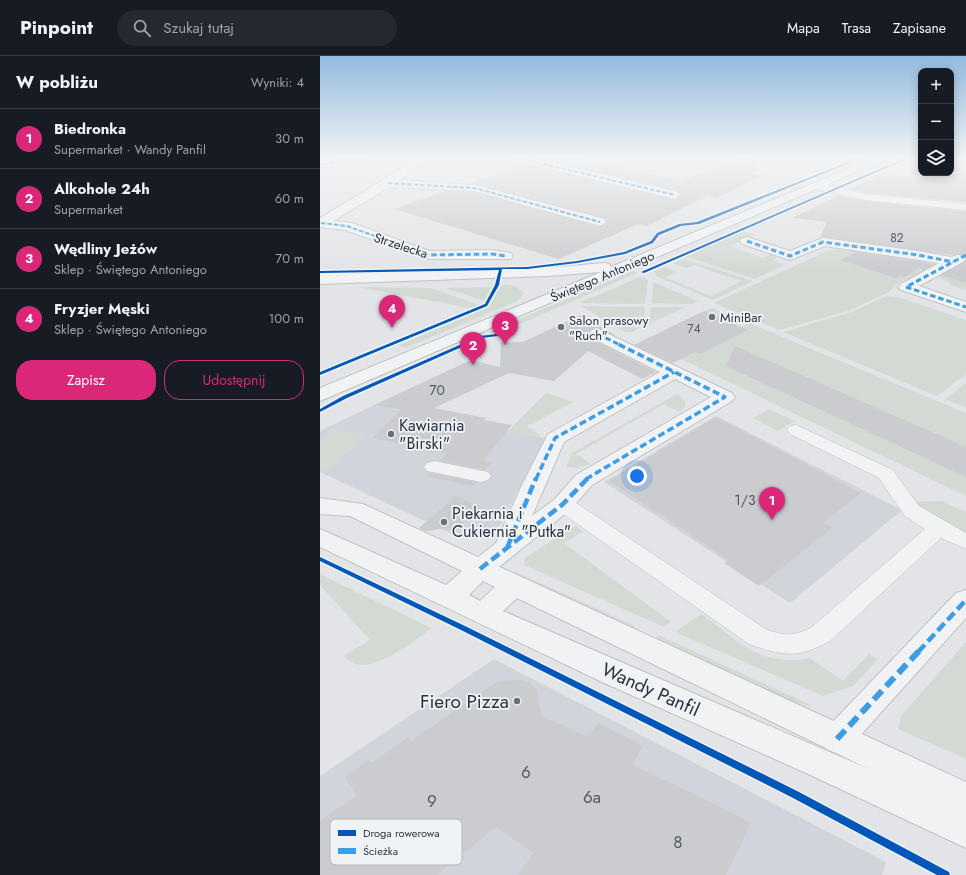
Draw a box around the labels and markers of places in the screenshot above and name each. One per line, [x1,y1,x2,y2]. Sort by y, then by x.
pin: 4 [379,295,405,328]
place label: MiniBar [720,308,763,327]
place label: Salon prasowy "Ruch" [569,311,649,345]
pin: 3 [492,312,518,345]
marker: MiniBar [707,312,717,322]
marker: Salon prasowy "Ruch" [556,322,566,332]
pin: 2 [460,332,486,365]
place label: Kawiarnia "Birski" [399,414,464,455]
marker: Kawiarnia "Birski" [386,429,396,439]
pin: 1 [759,487,785,520]
place label: Piekarnia i Cukiernia "Putka" [452,502,571,543]
marker: Piekarnia i Cukiernia "Putka" [439,517,449,527]
place label: Fiero Pizza [420,688,509,715]
marker: Fiero Pizza [512,696,522,706]

